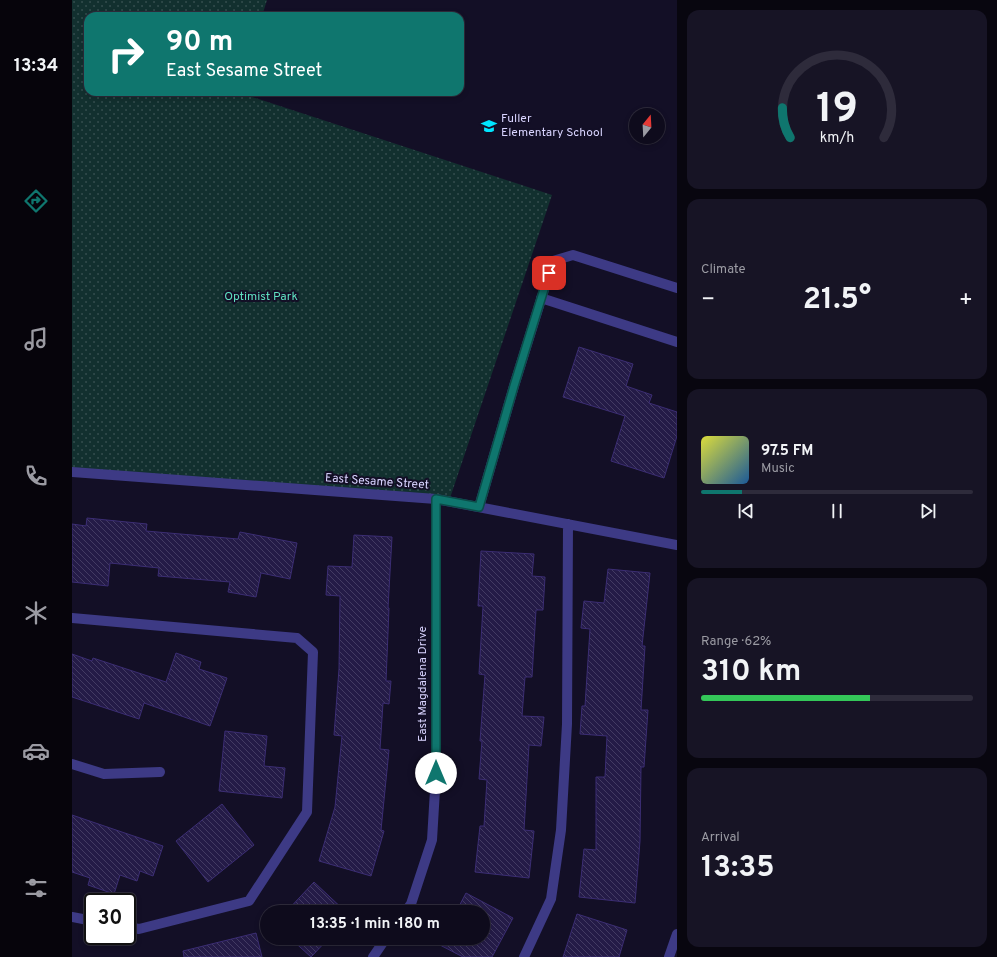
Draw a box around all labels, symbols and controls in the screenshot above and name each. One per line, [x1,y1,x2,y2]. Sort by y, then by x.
text: 90 m [166,25,233,61]
icon: right [100,28,152,80]
text: 13:34 [14,55,58,78]
text: East Sesame Street [166,60,322,83]
text: 19 [816,84,858,137]
north arrow [629,108,665,144]
map controls [629,108,665,144]
place label: Fuller Elementary School [501,111,603,141]
school or university icon: Fuller Elementary School [480,117,498,135]
text: km/h [820,128,854,146]
icon: directions [22,187,50,215]
pin [532,256,566,290]
icon: arrive [538,262,560,284]
text: Climate [701,262,746,278]
text: 21.5° [803,282,871,319]
text: − [701,287,715,314]
text: + [959,287,973,314]
park label: Optimist Park [224,289,298,305]
icon: music [22,325,50,353]
text: 97.5 FM [761,442,813,461]
text: Music [761,461,795,477]
icon: phone [22,462,50,490]
street label: East Sesame Street [324,470,430,494]
icon: previous [735,500,757,522]
icon: pause [826,500,848,522]
icon: next [917,500,939,522]
icon: climate [22,599,50,627]
street label: East Magdalena Drive [415,626,431,742]
text: Range · 62% [701,634,771,650]
text: 310 km [701,654,801,691]
icon: car [22,737,50,765]
position arrow [415,752,457,794]
text: Arrival [701,830,740,846]
text: 13:35 [701,850,775,887]
icon: filters [22,874,50,902]
speed limit sign: 30 [84,893,136,945]
text: 13:35 · 1 min · 180 m [310,915,440,934]

